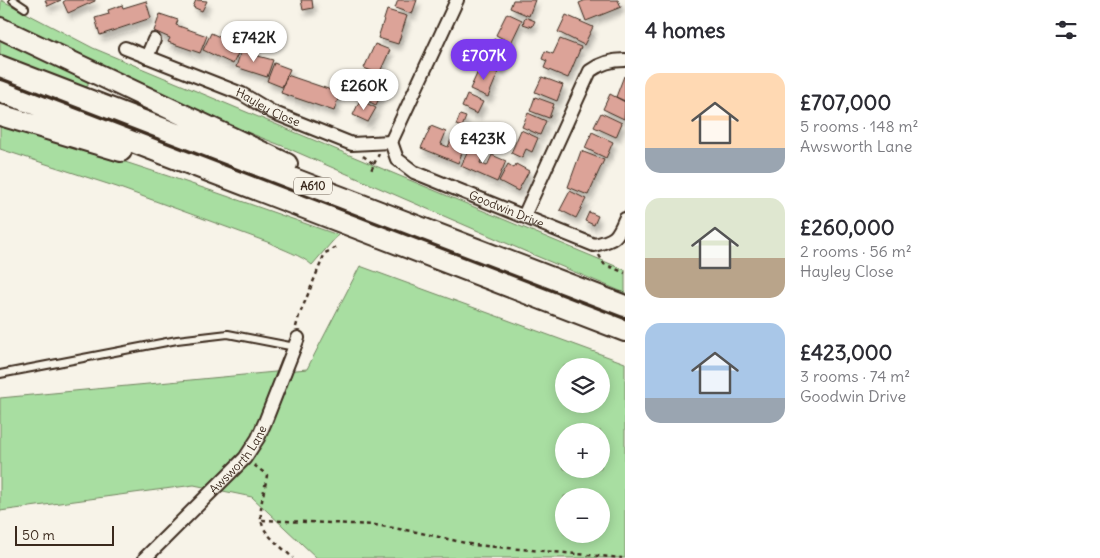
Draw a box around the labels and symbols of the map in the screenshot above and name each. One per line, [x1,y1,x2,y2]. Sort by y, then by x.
pin: £742K [219,20,289,63]
pin: £707K [449,38,519,81]
pin: £260K [329,68,399,111]
street label: Hayley Close [234,84,302,129]
pin: £423K [448,121,518,164]
road number: A610 [294,178,332,195]
street label: Goodwin Drive [467,187,546,231]
street label: Awsworth Lane [206,423,270,497]
scale bar [15,523,114,546]

